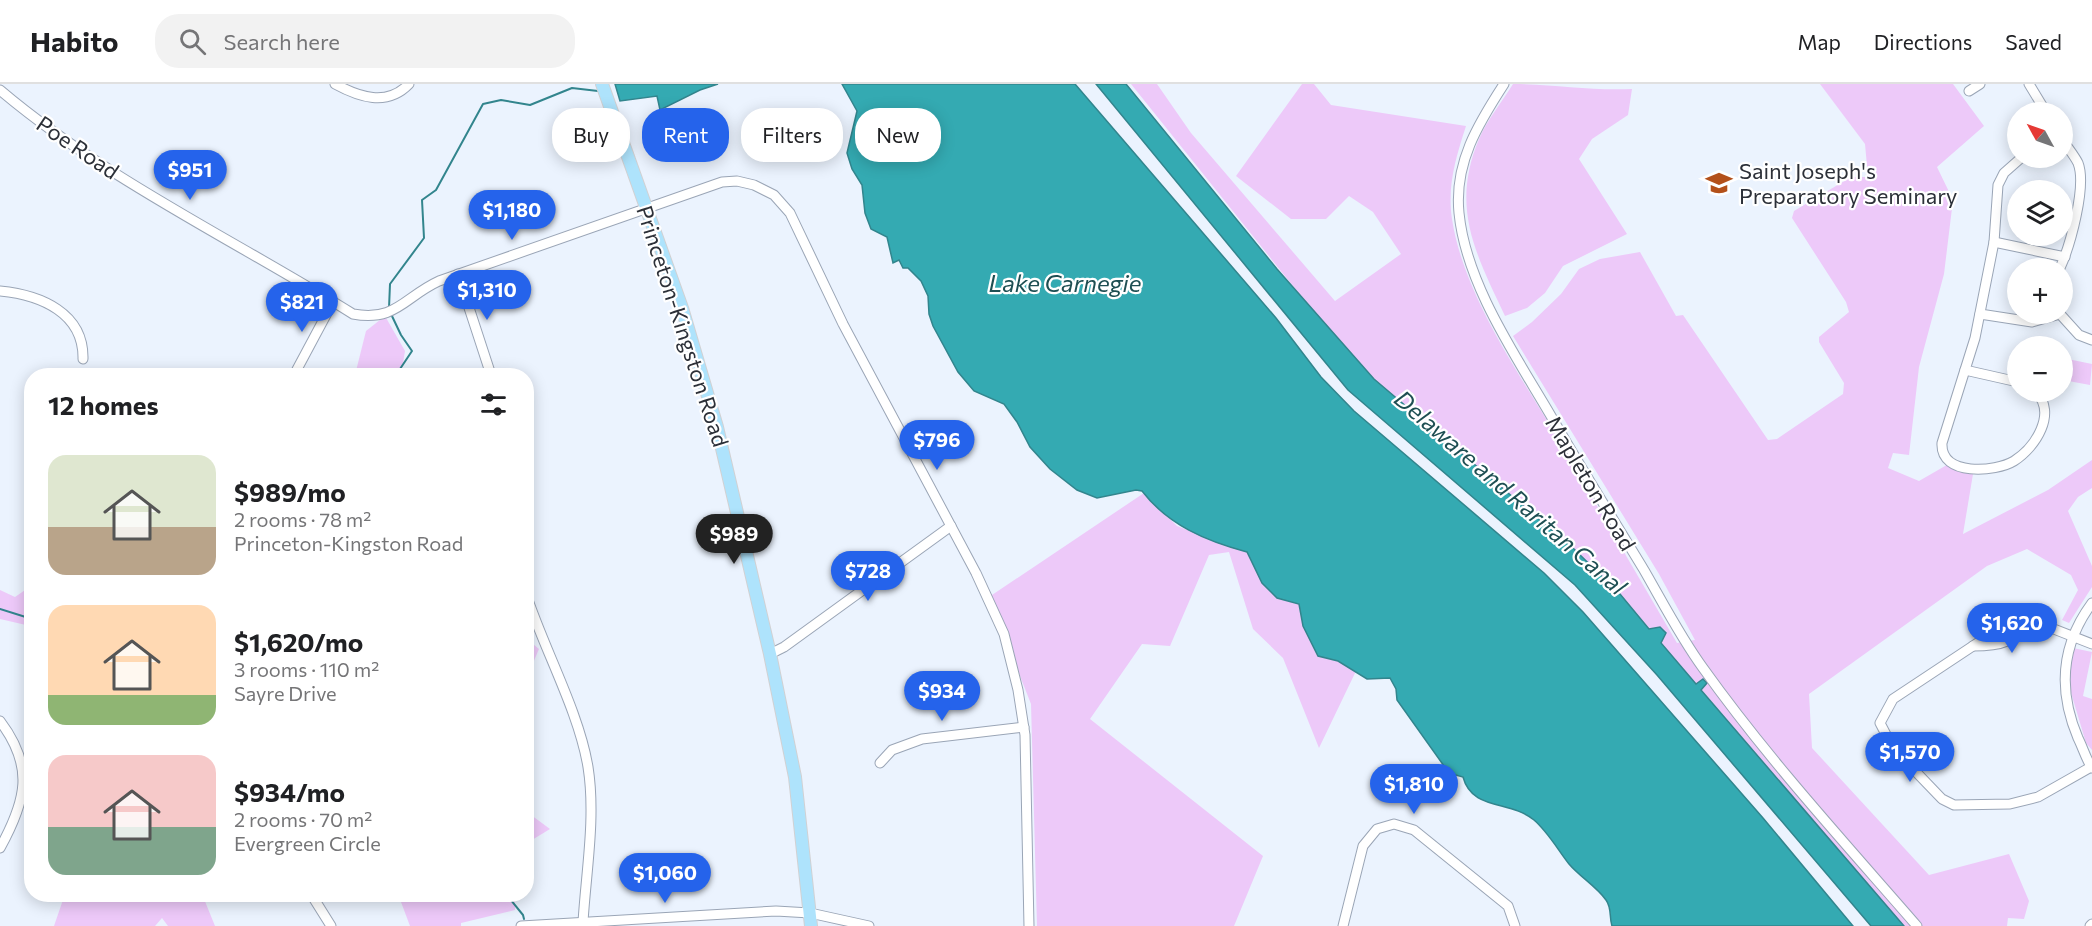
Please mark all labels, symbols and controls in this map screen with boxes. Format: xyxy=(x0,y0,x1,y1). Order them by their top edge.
search box xyxy=(155,14,575,68)
text: Habito xyxy=(30,24,119,58)
icon: search xyxy=(176,25,209,58)
text: Search here xyxy=(224,28,340,55)
text: Map xyxy=(1798,29,1841,54)
text: Directions xyxy=(1874,29,1972,54)
text: Saved xyxy=(2005,29,2062,54)
north arrow xyxy=(2007,102,2073,168)
map controls xyxy=(2007,102,2073,402)
chip: Buy xyxy=(552,108,630,162)
chip: Rent xyxy=(642,108,729,162)
chip: Filters xyxy=(741,108,843,162)
chip: New xyxy=(855,108,941,162)
street label: Poe Road xyxy=(32,110,124,184)
pin: $951 xyxy=(154,150,226,201)
text: $951 xyxy=(168,157,212,181)
place label: Saint Joseph's Preparatory Seminary xyxy=(1739,157,1957,209)
school or university icon: Saint Joseph's Preparatory Seminary xyxy=(1704,168,1734,198)
button: layers xyxy=(2007,180,2073,246)
pin: $1,180 xyxy=(463,190,561,241)
text: $1,180 xyxy=(483,197,541,221)
street label: Princeton-Kingston Road xyxy=(631,202,735,450)
button: + xyxy=(2007,258,2073,324)
water label: Lake Carnegie xyxy=(989,268,1142,297)
pin: $1,310 xyxy=(438,270,536,321)
text: $1,310 xyxy=(457,277,517,301)
pin: $821 xyxy=(266,282,338,333)
text: $821 xyxy=(280,289,324,313)
button: − xyxy=(2007,336,2073,402)
water label: Delaware and Raritan Canal xyxy=(1389,383,1634,601)
icon: filters xyxy=(477,388,510,421)
text: 12 homes xyxy=(48,389,159,420)
street label: Mapleton Road xyxy=(1540,411,1642,555)
pin: $796 xyxy=(901,420,973,471)
text: $796 xyxy=(913,427,961,451)
text: $989/mo xyxy=(234,476,346,507)
icon: home xyxy=(96,479,168,551)
text: 2 rooms · 78 m² xyxy=(234,507,371,531)
pin: $989 xyxy=(698,514,770,565)
text: $989 xyxy=(710,521,758,545)
text: Princeton-Kingston Road xyxy=(234,531,463,555)
pin: $728 xyxy=(832,551,904,602)
text: $728 xyxy=(845,558,891,582)
pin: $1,620 xyxy=(1963,603,2061,654)
text: $1,620 xyxy=(1981,610,2043,634)
text: $1,620/mo xyxy=(234,626,363,657)
icon: home xyxy=(96,629,168,701)
text: 3 rooms · 110 m² xyxy=(234,657,379,681)
pin: $934 xyxy=(906,671,978,722)
text: $934 xyxy=(918,678,966,702)
text: Sayre Drive xyxy=(234,681,337,705)
pin: $1,570 xyxy=(1861,732,1959,783)
text: $1,570 xyxy=(1879,739,1941,763)
pin: $1,810 xyxy=(1365,764,1463,815)
text: $1,810 xyxy=(1384,771,1444,795)
text: $934/mo xyxy=(234,776,345,807)
icon: home xyxy=(96,779,168,851)
text: 2 rooms · 70 m² xyxy=(234,807,372,831)
text: Evergreen Circle xyxy=(234,831,381,855)
pin: $1,060 xyxy=(616,853,714,904)
text: $1,060 xyxy=(633,860,697,884)

